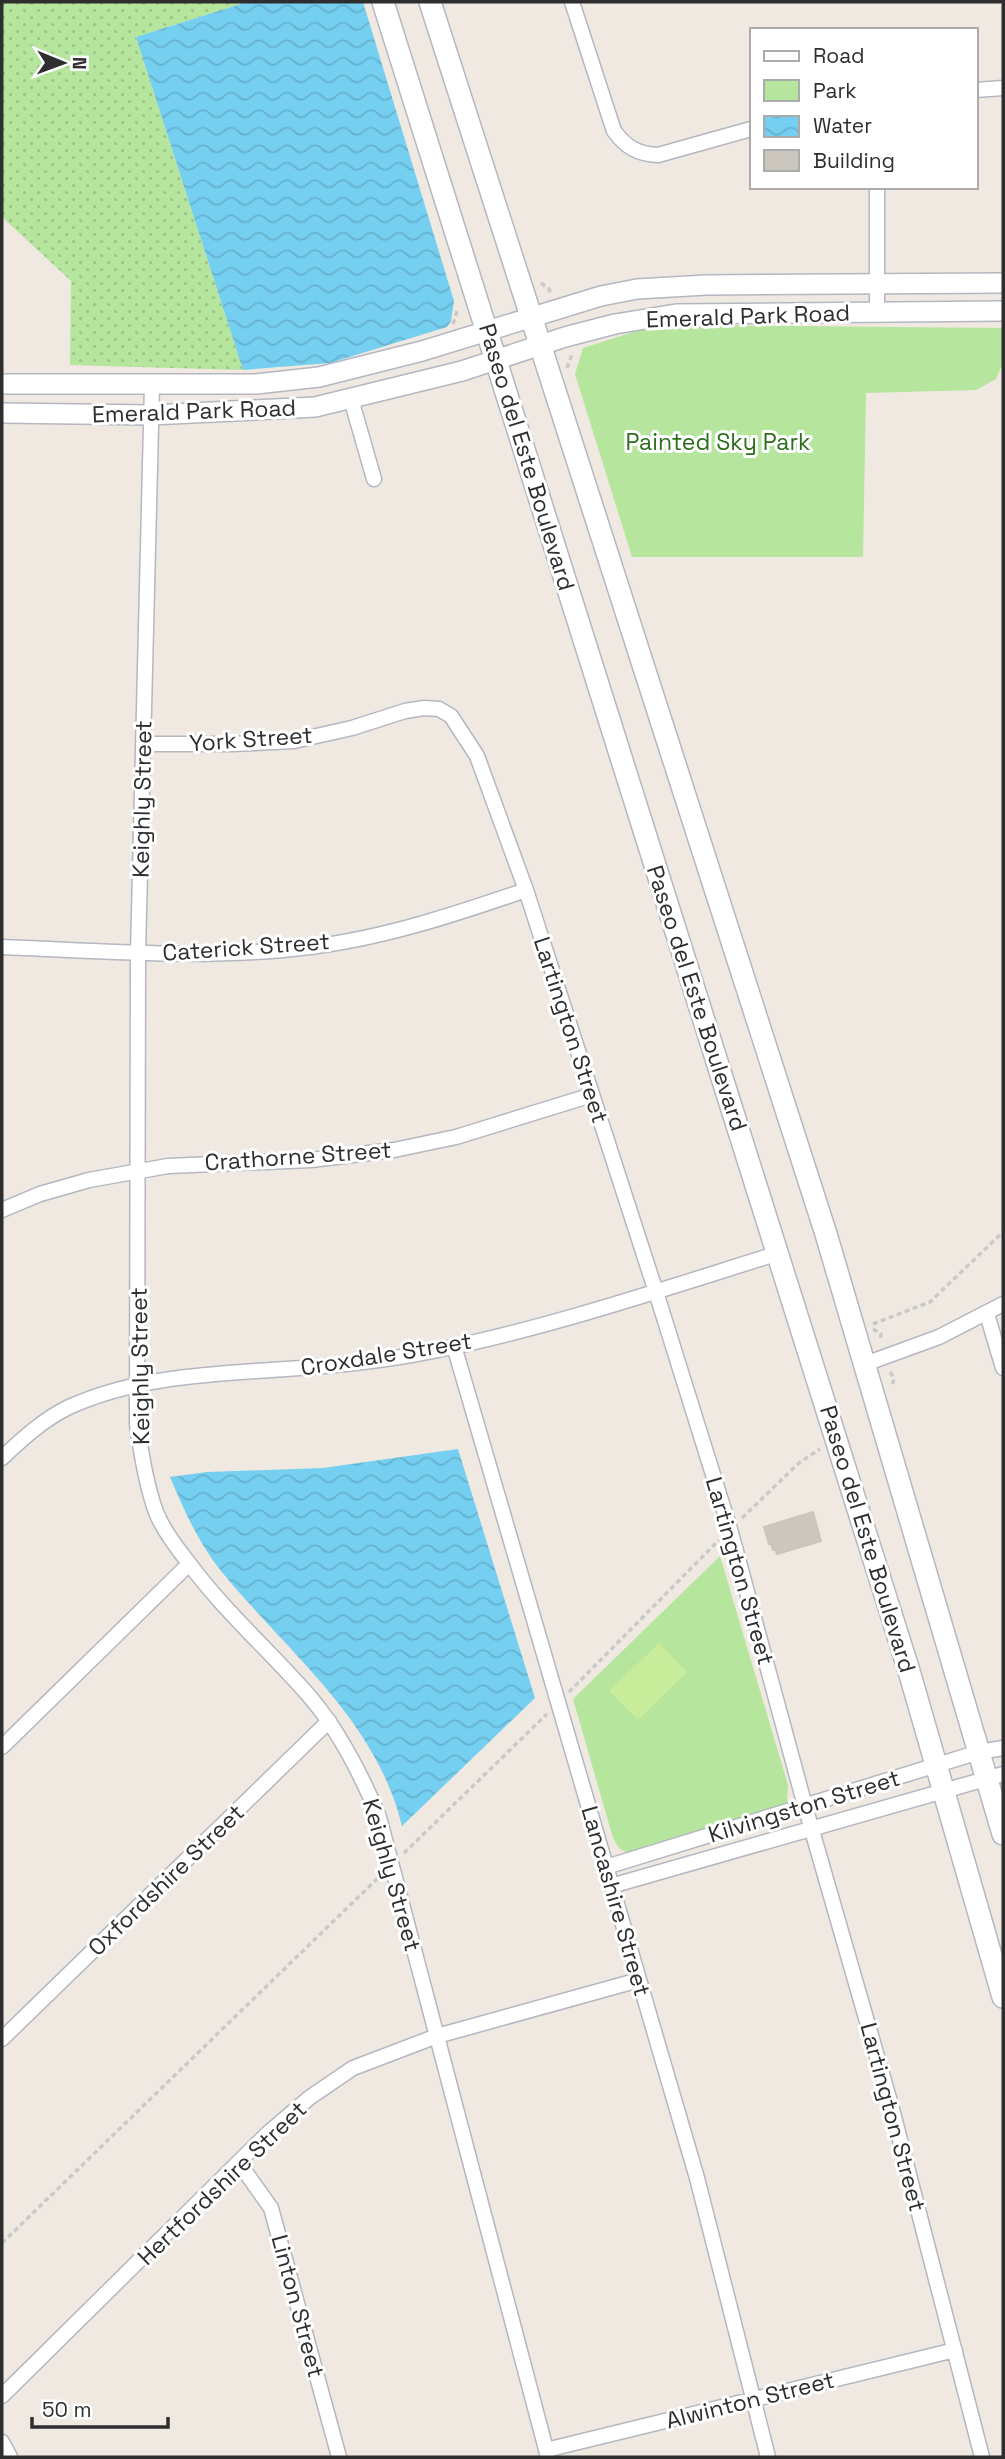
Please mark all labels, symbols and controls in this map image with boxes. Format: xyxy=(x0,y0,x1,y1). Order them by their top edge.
north arrow xyxy=(28,28,98,98)
legend xyxy=(750,28,977,189)
text: Road xyxy=(813,42,865,69)
text: N xyxy=(67,57,92,70)
text: Park xyxy=(813,77,857,104)
text: Water xyxy=(813,112,872,139)
text: Building xyxy=(813,147,895,174)
street label: Emerald Park Road xyxy=(645,297,851,335)
street label: Paseo del Este Boulevard xyxy=(472,320,582,594)
street label: Emerald Park Road xyxy=(91,392,297,430)
park label: Painted Sky Park xyxy=(626,427,810,457)
street label: Keighly Street xyxy=(126,720,158,878)
street label: York Street xyxy=(188,720,314,758)
street label: Paseo del Este Boulevard xyxy=(640,861,754,1135)
street label: Caterick Street xyxy=(161,926,331,968)
street label: Lartington Street xyxy=(527,933,615,1127)
street label: Crathorne Street xyxy=(204,1135,392,1177)
street label: Keighly Street xyxy=(124,1287,156,1445)
street label: Croxdale Street xyxy=(298,1326,474,1382)
street label: Paseo del Este Boulevard xyxy=(813,1402,923,1676)
street label: Lartington Street xyxy=(699,1474,781,1668)
street label: Kilvingston Street xyxy=(705,1763,903,1849)
street label: Keighly Street xyxy=(356,1795,428,1955)
street label: Oxfordshire Street xyxy=(82,1798,250,1962)
street label: Lancashire Street xyxy=(574,1802,658,2000)
street label: Lartington Street xyxy=(853,2019,933,2215)
street label: Hertfordshire Street xyxy=(131,2094,313,2272)
street label: Linton Street xyxy=(265,2231,331,2381)
street label: Alwinton Street xyxy=(663,2365,837,2435)
scale bar xyxy=(32,2386,168,2430)
text: 50 m xyxy=(42,2396,92,2423)

